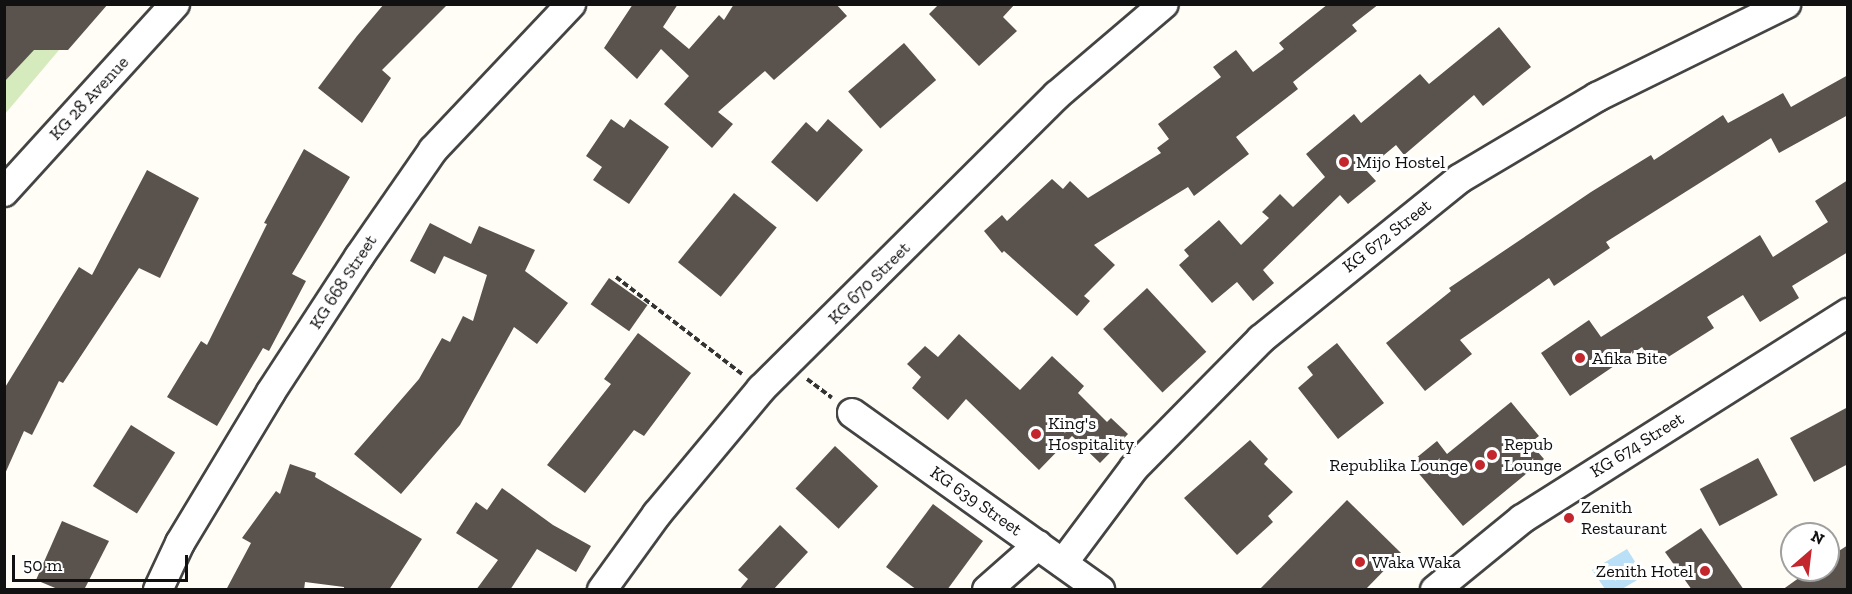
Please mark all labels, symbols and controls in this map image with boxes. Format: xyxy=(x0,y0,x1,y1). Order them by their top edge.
street label: KG 28 Avenue xyxy=(44,51,134,145)
place label: Mijo Hostel xyxy=(1356,151,1445,173)
marker: Mijo Hostel xyxy=(1337,155,1351,169)
street label: KG 672 Street xyxy=(1338,195,1436,277)
street label: KG 668 Street xyxy=(305,231,381,333)
street label: KG 670 Street xyxy=(823,237,915,329)
place label: Afika Bite xyxy=(1592,347,1667,369)
marker: Afika Bite xyxy=(1573,351,1587,365)
street label: KG 674 Street xyxy=(1586,408,1688,482)
place label: King's Hospitality xyxy=(1048,413,1134,456)
marker: King's Hospitality xyxy=(1029,427,1043,441)
place label: Repub Lounge xyxy=(1504,434,1562,476)
marker: Repub Lounge xyxy=(1485,448,1499,462)
place label: Republika Lounge xyxy=(1329,454,1468,476)
marker: Republika Lounge xyxy=(1473,458,1487,472)
street label: KG 639 Street xyxy=(926,461,1026,541)
place label: Zenith Restaurant xyxy=(1581,497,1667,540)
marker: Zenith Restaurant xyxy=(1562,511,1576,525)
north arrow xyxy=(1780,522,1840,582)
text: N xyxy=(1808,526,1828,549)
scale bar xyxy=(15,543,190,581)
place label: Waka Waka xyxy=(1372,551,1462,573)
text: 50 m xyxy=(23,554,62,576)
marker: Waka Waka xyxy=(1353,555,1367,569)
place label: Zenith Hotel xyxy=(1596,560,1693,582)
marker: Zenith Hotel xyxy=(1698,564,1712,578)

